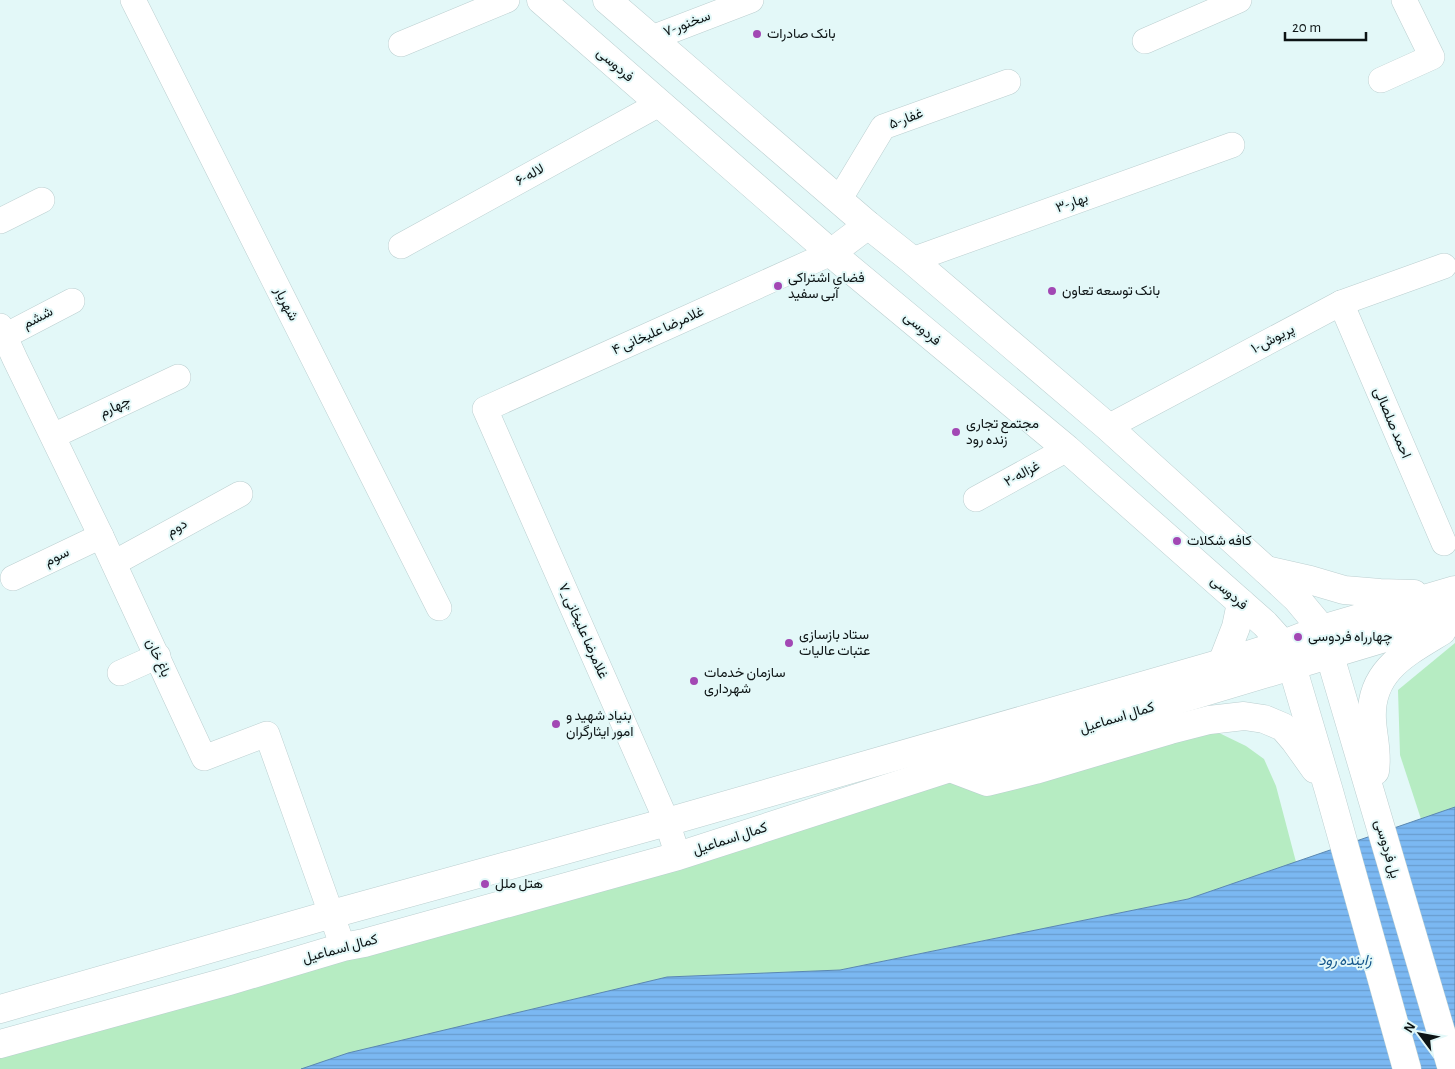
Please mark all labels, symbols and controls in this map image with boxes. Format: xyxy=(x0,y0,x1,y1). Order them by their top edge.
street label: ۷-سخنور xyxy=(662,9,713,40)
scale bar xyxy=(1285,10,1366,42)
text: 20 m xyxy=(1292,20,1321,35)
place label: بانک صادرات xyxy=(767,27,836,42)
marker: بانک صادرات xyxy=(751,28,763,40)
street label: فردوسی xyxy=(593,45,636,85)
street label: ۵-غفار xyxy=(887,106,925,133)
street label: ۶-لاله xyxy=(513,162,547,188)
street label: ۳-بهار xyxy=(1054,191,1090,216)
place label: فضای اشتراکی آبی سفید xyxy=(788,271,865,302)
marker: فضای اشتراکی آبی سفید xyxy=(772,280,784,292)
street label: شهریار xyxy=(270,284,300,324)
place label: بانک توسعه تعاون xyxy=(1062,284,1160,299)
marker: بانک توسعه تعاون xyxy=(1046,285,1058,297)
street label: ششم xyxy=(21,305,56,332)
street label: ۴ غلامرضا علیخانی xyxy=(610,305,706,358)
street label: فردوسی xyxy=(900,310,943,349)
street label: ۱-پریوش xyxy=(1249,322,1298,358)
street label: احمد صلصالی xyxy=(1370,386,1413,461)
street label: چهارم xyxy=(98,394,133,422)
place label: مجتمع تجاری زنده رود xyxy=(966,417,1039,448)
marker: مجتمع تجاری زنده رود xyxy=(950,426,962,438)
street label: ۲-غزاله xyxy=(1002,459,1042,490)
street label: دوم xyxy=(164,517,190,540)
place label: کافه شکلات xyxy=(1187,534,1252,548)
marker: کافه شکلات xyxy=(1171,535,1183,547)
street label: سوم xyxy=(42,545,72,570)
street label: فردوسی xyxy=(1207,573,1250,613)
street label: ۷_غلامرضا علیخانی xyxy=(555,581,610,681)
place label: ستاد بازسازی عتبات عالیات xyxy=(799,628,870,659)
place label: چهارراه فردوسی xyxy=(1308,630,1392,646)
marker: چهارراه فردوسی xyxy=(1292,631,1304,643)
street label: باغ خان xyxy=(140,637,173,681)
marker: ستاد بازسازی عتبات عالیات xyxy=(783,637,795,649)
place label: سازمان خدمات شهرداری xyxy=(704,666,786,697)
marker: سازمان خدمات شهرداری xyxy=(688,675,700,687)
street label: کمال اسماعیل xyxy=(1078,700,1157,738)
place label: بنیاد شهید و امور ایثارگران xyxy=(566,709,634,740)
marker: بنیاد شهید و امور ایثارگران xyxy=(550,718,562,730)
street label: پل فردوسی xyxy=(1370,818,1402,881)
street label: کمال اسماعیل xyxy=(691,820,770,860)
place label: هتل ملل xyxy=(495,877,543,892)
marker: هتل ملل xyxy=(479,878,491,890)
street label: کمال اسماعیل xyxy=(301,932,380,968)
water label: زاینده رود xyxy=(1318,953,1372,969)
north arrow xyxy=(1395,1009,1445,1059)
text: N xyxy=(1401,1020,1418,1035)

